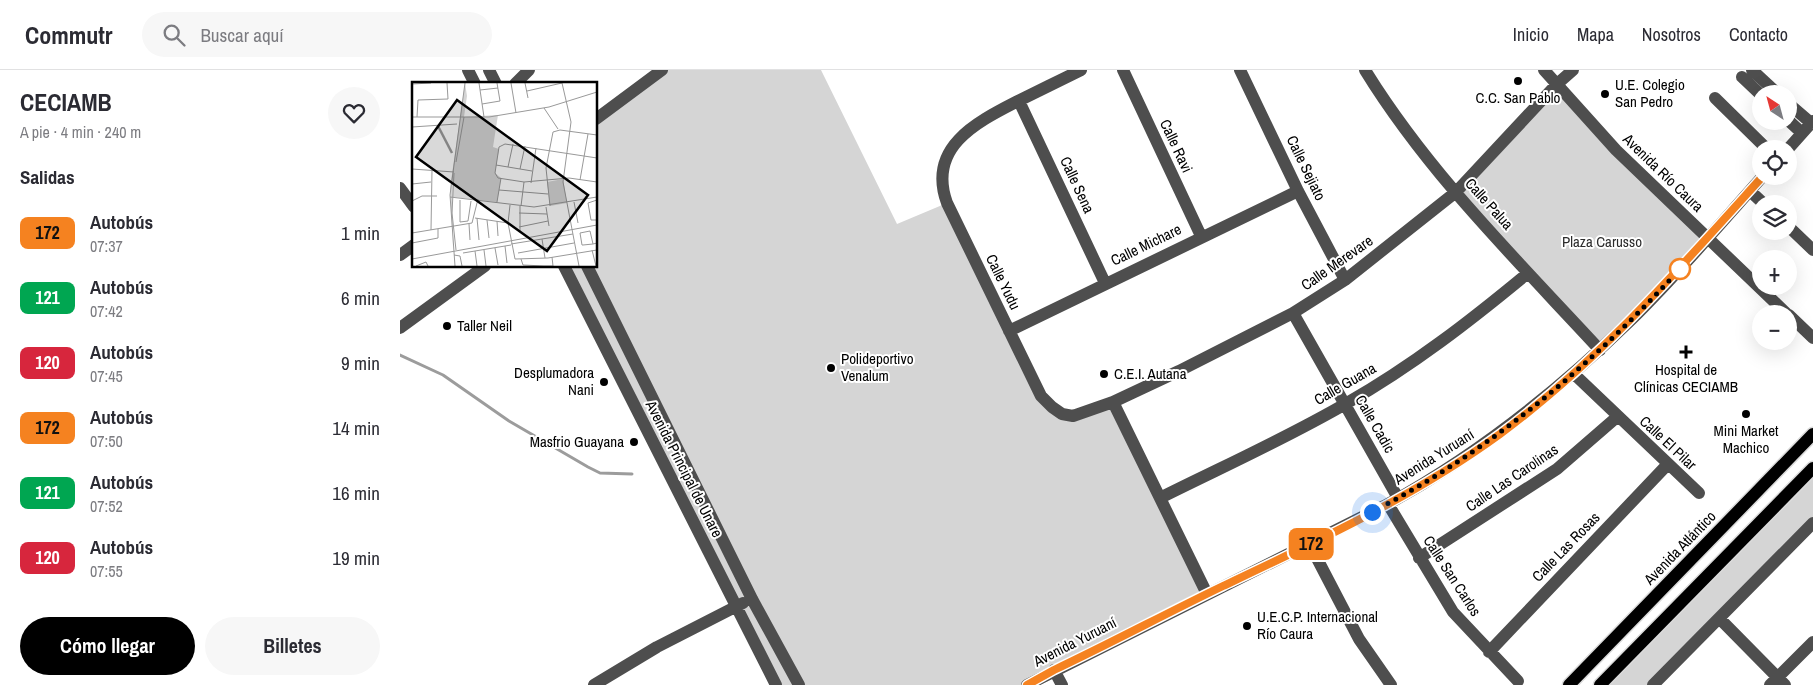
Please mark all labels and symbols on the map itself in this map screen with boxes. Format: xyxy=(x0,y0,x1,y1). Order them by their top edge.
place label: U.E. Colegio San Pedro xyxy=(1615,74,1685,112)
marker: C.C. San Pablo xyxy=(1512,75,1524,87)
inset map xyxy=(412,82,598,268)
north arrow xyxy=(1752,85,1798,130)
place label: C.C. San Pablo xyxy=(1476,87,1561,108)
marker: U.E. Colegio San Pedro xyxy=(1599,88,1611,100)
street label: Calle Ravi xyxy=(1155,116,1198,176)
street label: Avenida Río Caura xyxy=(1618,128,1708,217)
street label: Calle Sejiato xyxy=(1282,132,1331,204)
street label: Calle Sena xyxy=(1055,153,1100,217)
street label: Calle Palua xyxy=(1461,173,1518,234)
street label: Calle Michare xyxy=(1107,218,1185,271)
street label: Calle Merevare xyxy=(1297,230,1377,295)
park label: Plaza Carusso xyxy=(1562,231,1642,252)
street label: Calle Yudu xyxy=(981,251,1026,313)
unlabelled marker xyxy=(1669,258,1691,280)
place label: Taller Neil xyxy=(457,315,512,336)
marker: Taller Neil xyxy=(441,320,453,332)
marker: Hospital de Clínicas CECIAMB xyxy=(1679,345,1693,359)
place label: Polideportivo Venalum xyxy=(841,348,914,386)
street label: Calle Guana xyxy=(1310,357,1380,410)
place label: Hospital de Clínicas CECIAMB xyxy=(1634,359,1738,397)
place label: Desplumadora Nani xyxy=(514,362,594,400)
marker: Polideportivo Venalum xyxy=(825,362,837,374)
place label: C.E.I. Autana xyxy=(1114,363,1187,384)
marker: C.E.I. Autana xyxy=(1098,368,1110,380)
marker: Desplumadora Nani xyxy=(598,376,610,388)
street label: Calle Cadic xyxy=(1350,391,1400,457)
street label: Avenida Principal de Unare xyxy=(640,396,728,541)
marker: Mini Market Machico xyxy=(1740,408,1752,420)
street label: Calle El Pilar xyxy=(1635,411,1701,475)
place label: Mini Market Machico xyxy=(1714,420,1779,458)
street label: Avenida Yuruaní xyxy=(1389,423,1478,490)
place label: Masfrio Guayana xyxy=(530,431,624,452)
marker: Masfrio Guayana xyxy=(628,436,640,448)
street label: Calle Las Carolinas xyxy=(1461,439,1562,516)
your location xyxy=(1360,500,1385,525)
street label: Avenida Atlántico xyxy=(1638,506,1720,590)
street label: Calle Las Rosas xyxy=(1527,507,1604,586)
line badge: 172 xyxy=(1282,528,1340,560)
street label: Calle San Carlos xyxy=(1418,531,1486,620)
place label: U.E.C.P. Internacional Río Caura xyxy=(1257,606,1378,644)
street label: Avenida Yuruaní xyxy=(1029,611,1120,672)
marker: U.E.C.P. Internacional Río Caura xyxy=(1241,620,1253,632)

